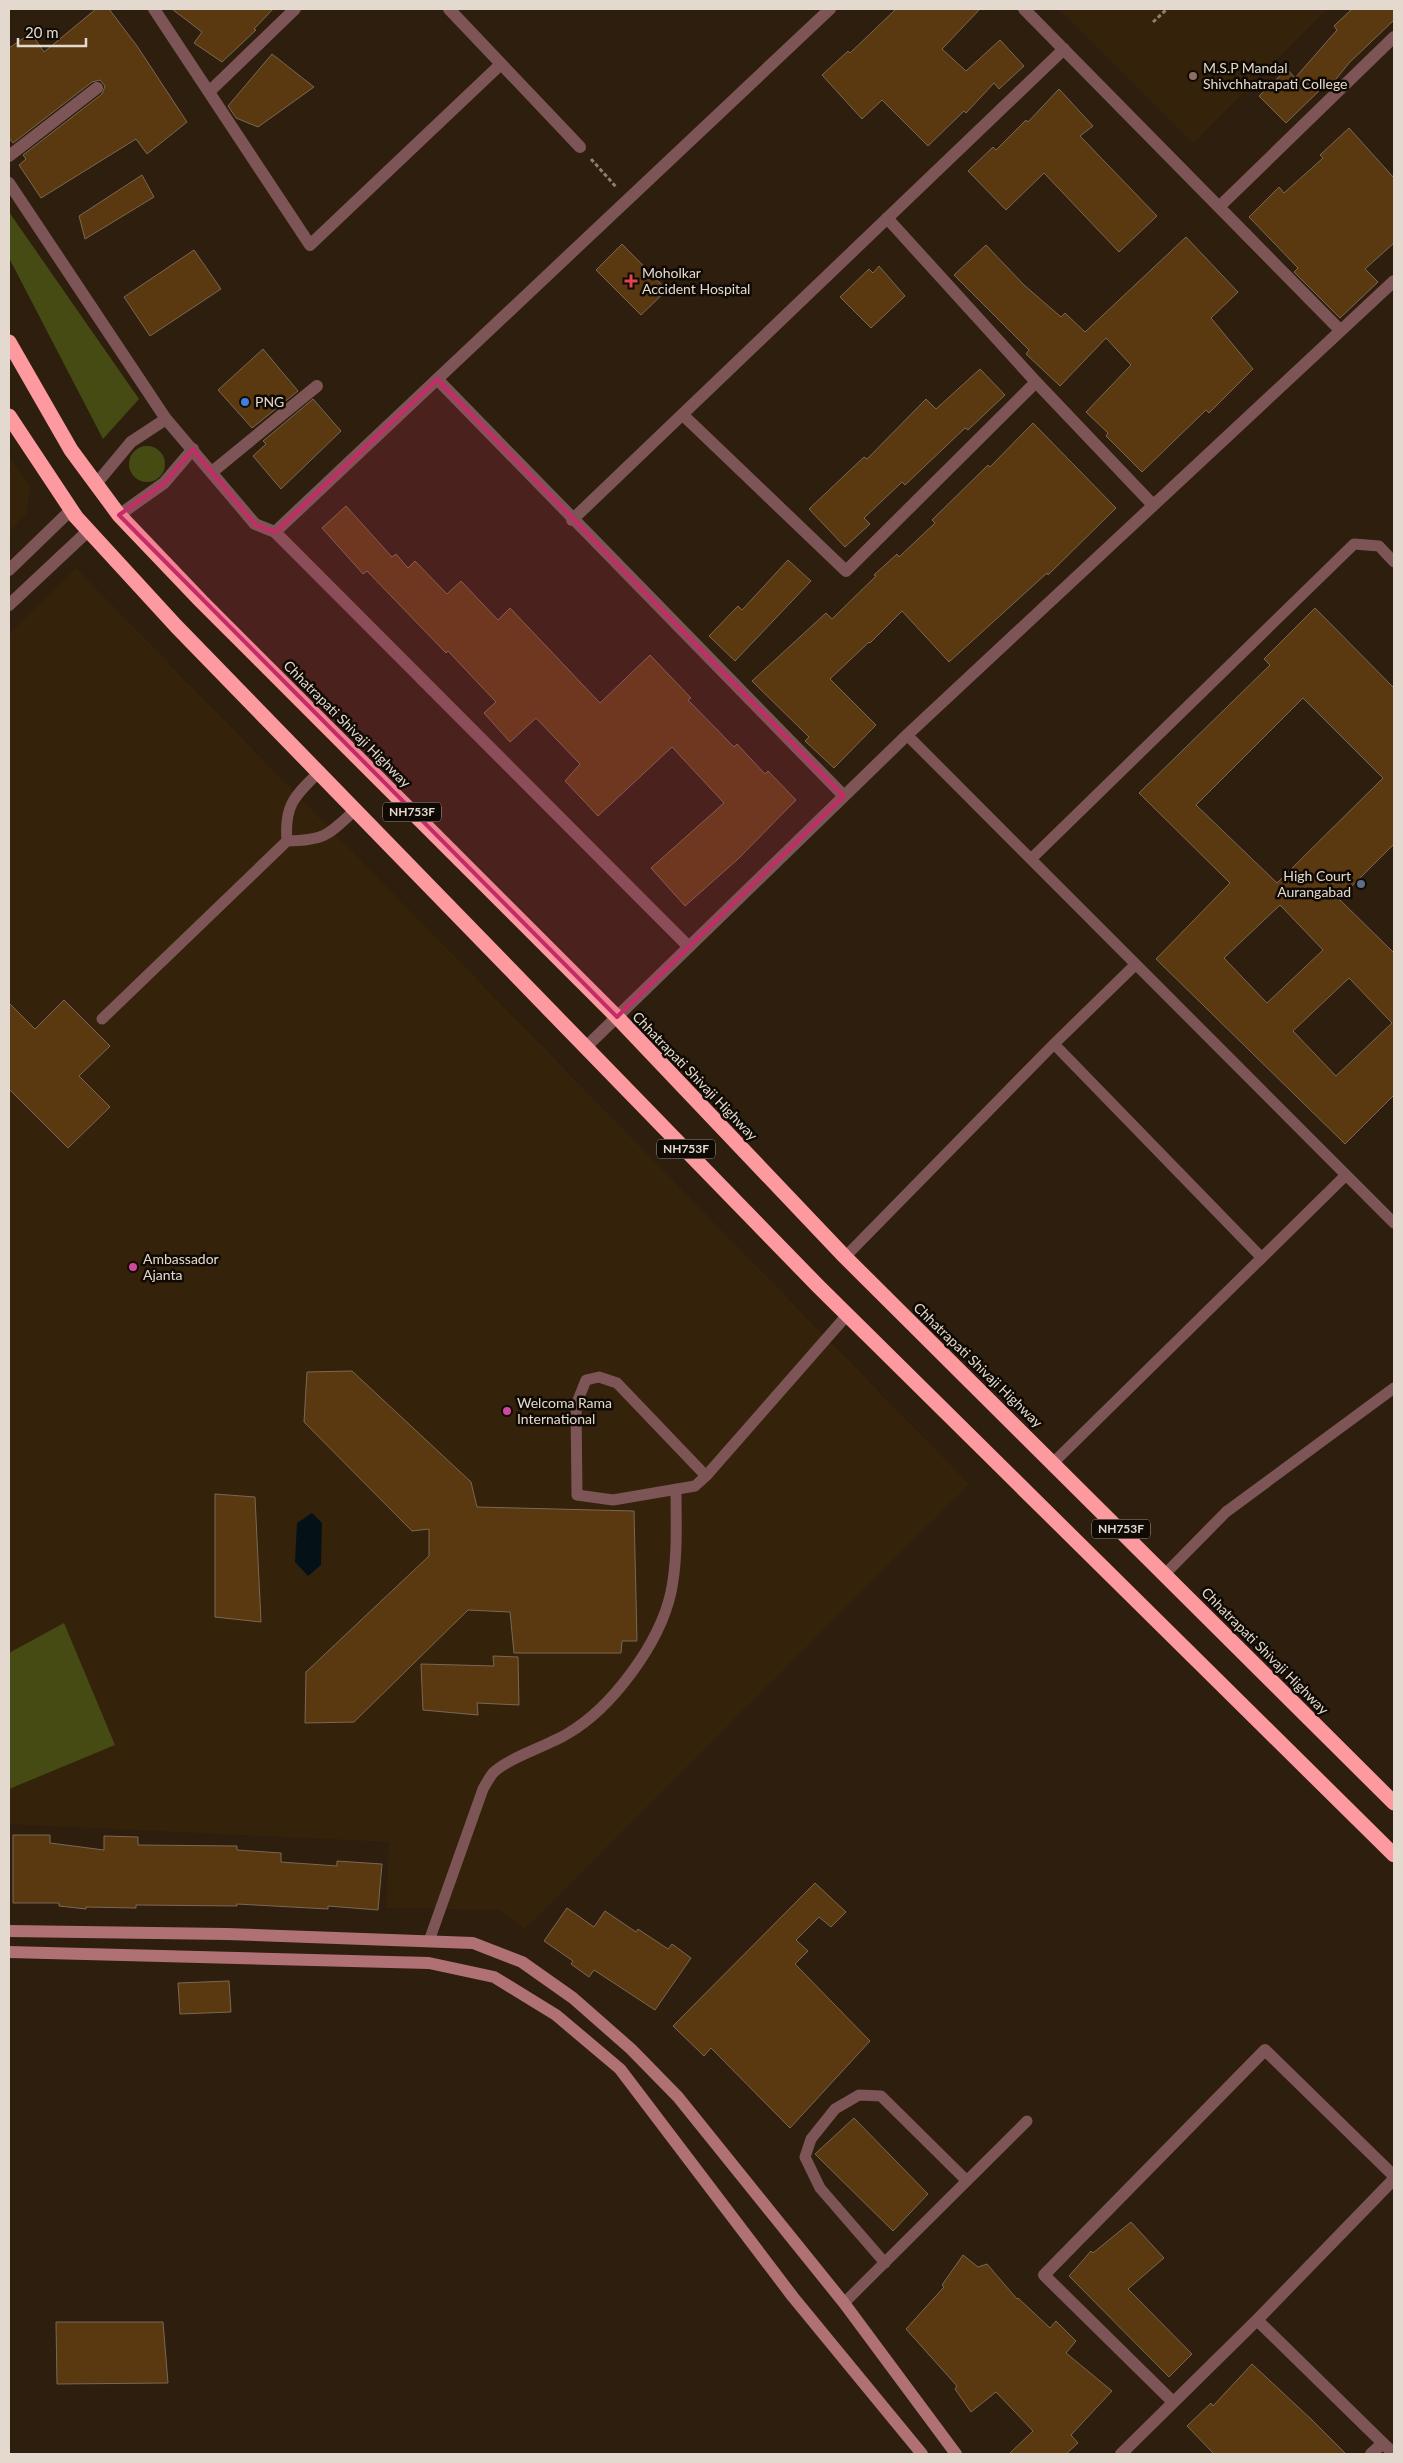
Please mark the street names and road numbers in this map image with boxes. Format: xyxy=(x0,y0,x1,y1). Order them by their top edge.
street label: Chhatrapati Shivaji Highway xyxy=(280,657,415,791)
road number: NH753F xyxy=(383,802,441,822)
street label: Chhatrapati Shivaji Highway xyxy=(629,1008,762,1144)
road number: NH753F xyxy=(657,1140,715,1158)
street label: Chhatrapati Shivaji Highway xyxy=(910,1299,1047,1431)
road number: NH753F xyxy=(1092,1520,1150,1538)
street label: Chhatrapati Shivaji Highway xyxy=(1198,1584,1333,1718)

